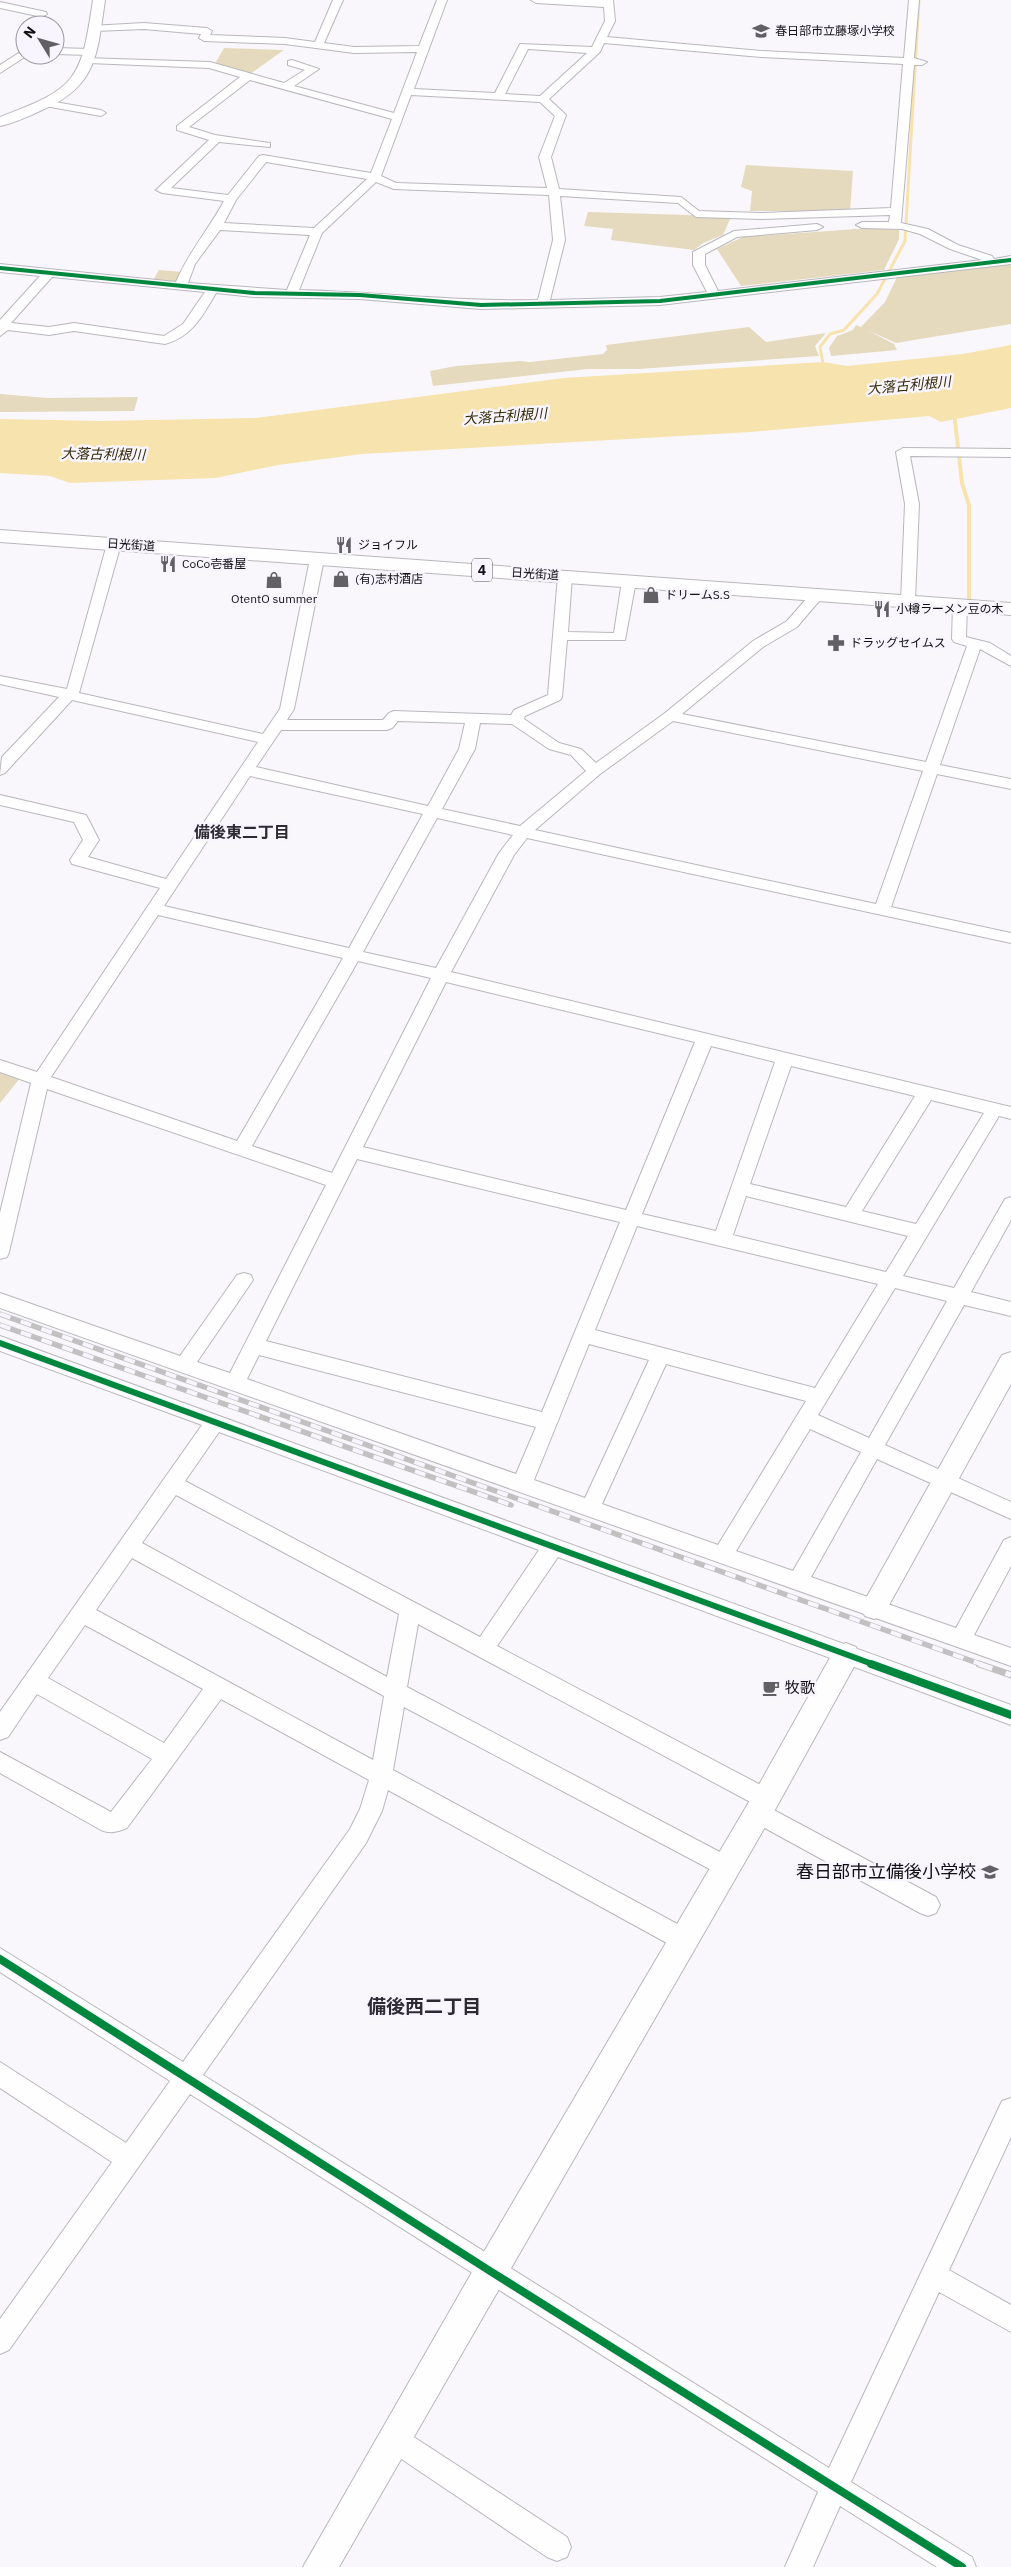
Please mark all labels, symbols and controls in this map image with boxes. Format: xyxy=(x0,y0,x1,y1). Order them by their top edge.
north arrow xyxy=(15,15,65,65)
school or university icon: 春日部市立藤塚小学校 xyxy=(751,21,771,41)
text: N xyxy=(19,23,40,42)
place label: 春日部市立藤塚小学校 xyxy=(775,23,895,38)
water label: 大落古利根川 xyxy=(866,372,954,398)
water label: 大落古利根川 xyxy=(462,404,550,428)
water label: 大落古利根川 xyxy=(61,444,147,464)
street label: 日光街道 xyxy=(107,535,156,554)
restaurant icon: ジョイフル xyxy=(334,535,354,555)
place label: ジョイフル xyxy=(358,537,418,552)
restaurant icon: CoCo壱番屋 xyxy=(158,554,178,574)
place label: CoCo壱番屋 xyxy=(182,556,246,571)
road number: 4 xyxy=(472,558,492,582)
street label: 日光街道 xyxy=(511,564,560,583)
shop icon: (有)志村酒店 xyxy=(331,569,351,589)
shop icon: OtentO summer xyxy=(264,570,284,590)
place label: (有)志村酒店 xyxy=(355,571,423,586)
shop icon: ドリームS.S xyxy=(641,585,661,605)
place label: ドリームS.S xyxy=(665,587,730,602)
place label: OtentO summer xyxy=(231,591,318,606)
restaurant icon: 小樽ラーメン豆の木 xyxy=(872,599,892,619)
place label: 小樽ラーメン豆の木 xyxy=(896,601,1004,616)
pharmacy icon: ドラッグセイムス xyxy=(826,633,846,653)
place label: ドラッグセイムス xyxy=(850,635,946,650)
district label: 備後東二丁目 xyxy=(194,822,290,842)
cafe icon: 牧歌 xyxy=(761,1678,781,1698)
place label: 牧歌 xyxy=(785,1678,815,1697)
place label: 春日部市立備後小学校 xyxy=(796,1860,976,1883)
school or university icon: 春日部市立備後小学校 xyxy=(980,1862,1000,1882)
district label: 備後西二丁目 xyxy=(367,1994,481,2018)

